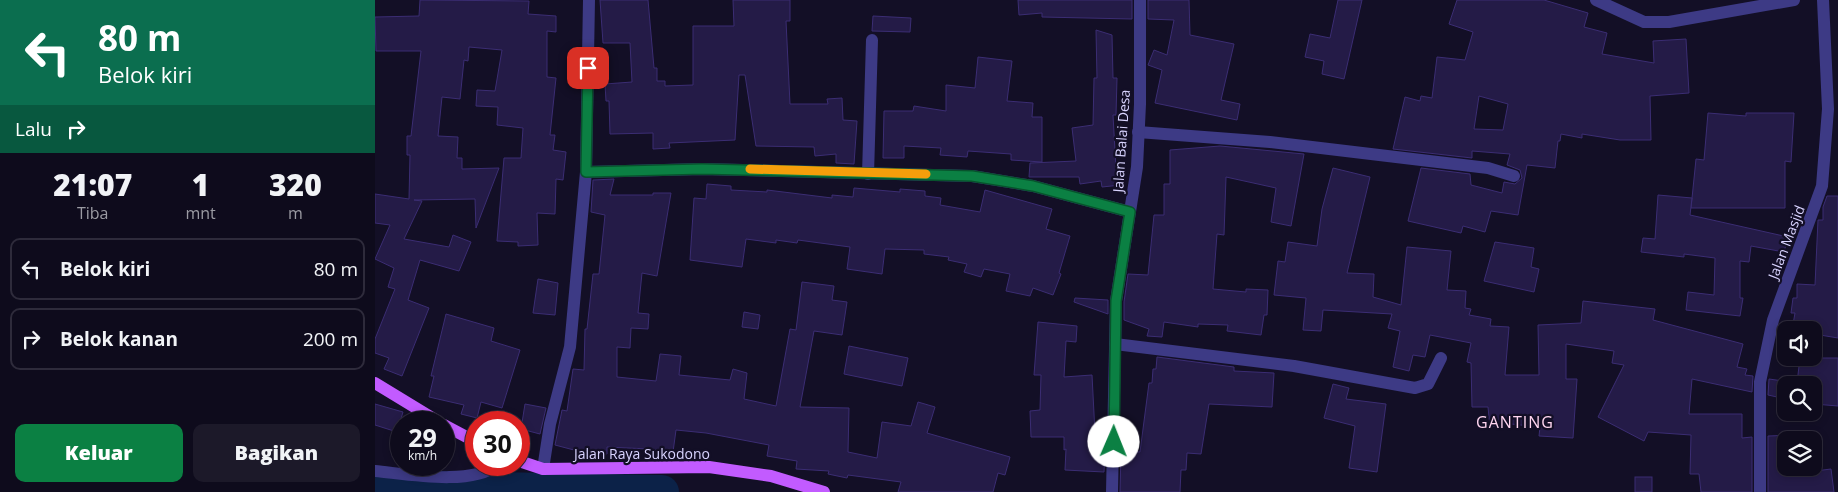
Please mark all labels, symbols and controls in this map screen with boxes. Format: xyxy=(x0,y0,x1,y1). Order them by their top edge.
text: 80 m xyxy=(98,14,181,61)
icon: left xyxy=(15,20,80,85)
pin xyxy=(567,47,609,89)
icon: arrive xyxy=(574,54,602,82)
text: Belok kiri xyxy=(98,59,192,89)
street label: Jalan Balai Desa xyxy=(1108,89,1134,195)
icon: right xyxy=(62,115,90,143)
text: Lalu xyxy=(15,116,52,142)
text: 21:07 xyxy=(53,164,132,205)
text: 1 xyxy=(192,164,209,205)
text: 320 xyxy=(269,164,322,205)
text: Tiba xyxy=(77,202,108,224)
text: mnt xyxy=(185,202,216,224)
text: m xyxy=(288,202,303,224)
street label: Jalan Masjid xyxy=(1762,202,1809,284)
icon: left xyxy=(17,255,45,283)
text: Belok kiri xyxy=(60,256,150,282)
text: 80 m xyxy=(314,256,358,282)
map controls xyxy=(1777,321,1822,476)
button: sound xyxy=(1777,321,1822,366)
icon: right xyxy=(17,325,45,353)
text: Belok kanan xyxy=(60,326,178,352)
text: 200 m xyxy=(303,326,358,352)
button: search xyxy=(1777,376,1822,421)
speed limit sign: 30 xyxy=(465,411,530,476)
district label: GANTING xyxy=(1476,411,1554,433)
position arrow xyxy=(1087,415,1139,467)
text: 29 xyxy=(408,420,437,454)
button: Keluar xyxy=(15,424,183,482)
button: Bagikan xyxy=(193,424,360,482)
button: layers xyxy=(1777,431,1822,476)
street label: Jalan Raya Sukodono xyxy=(572,444,710,463)
text: km/h xyxy=(408,447,437,464)

